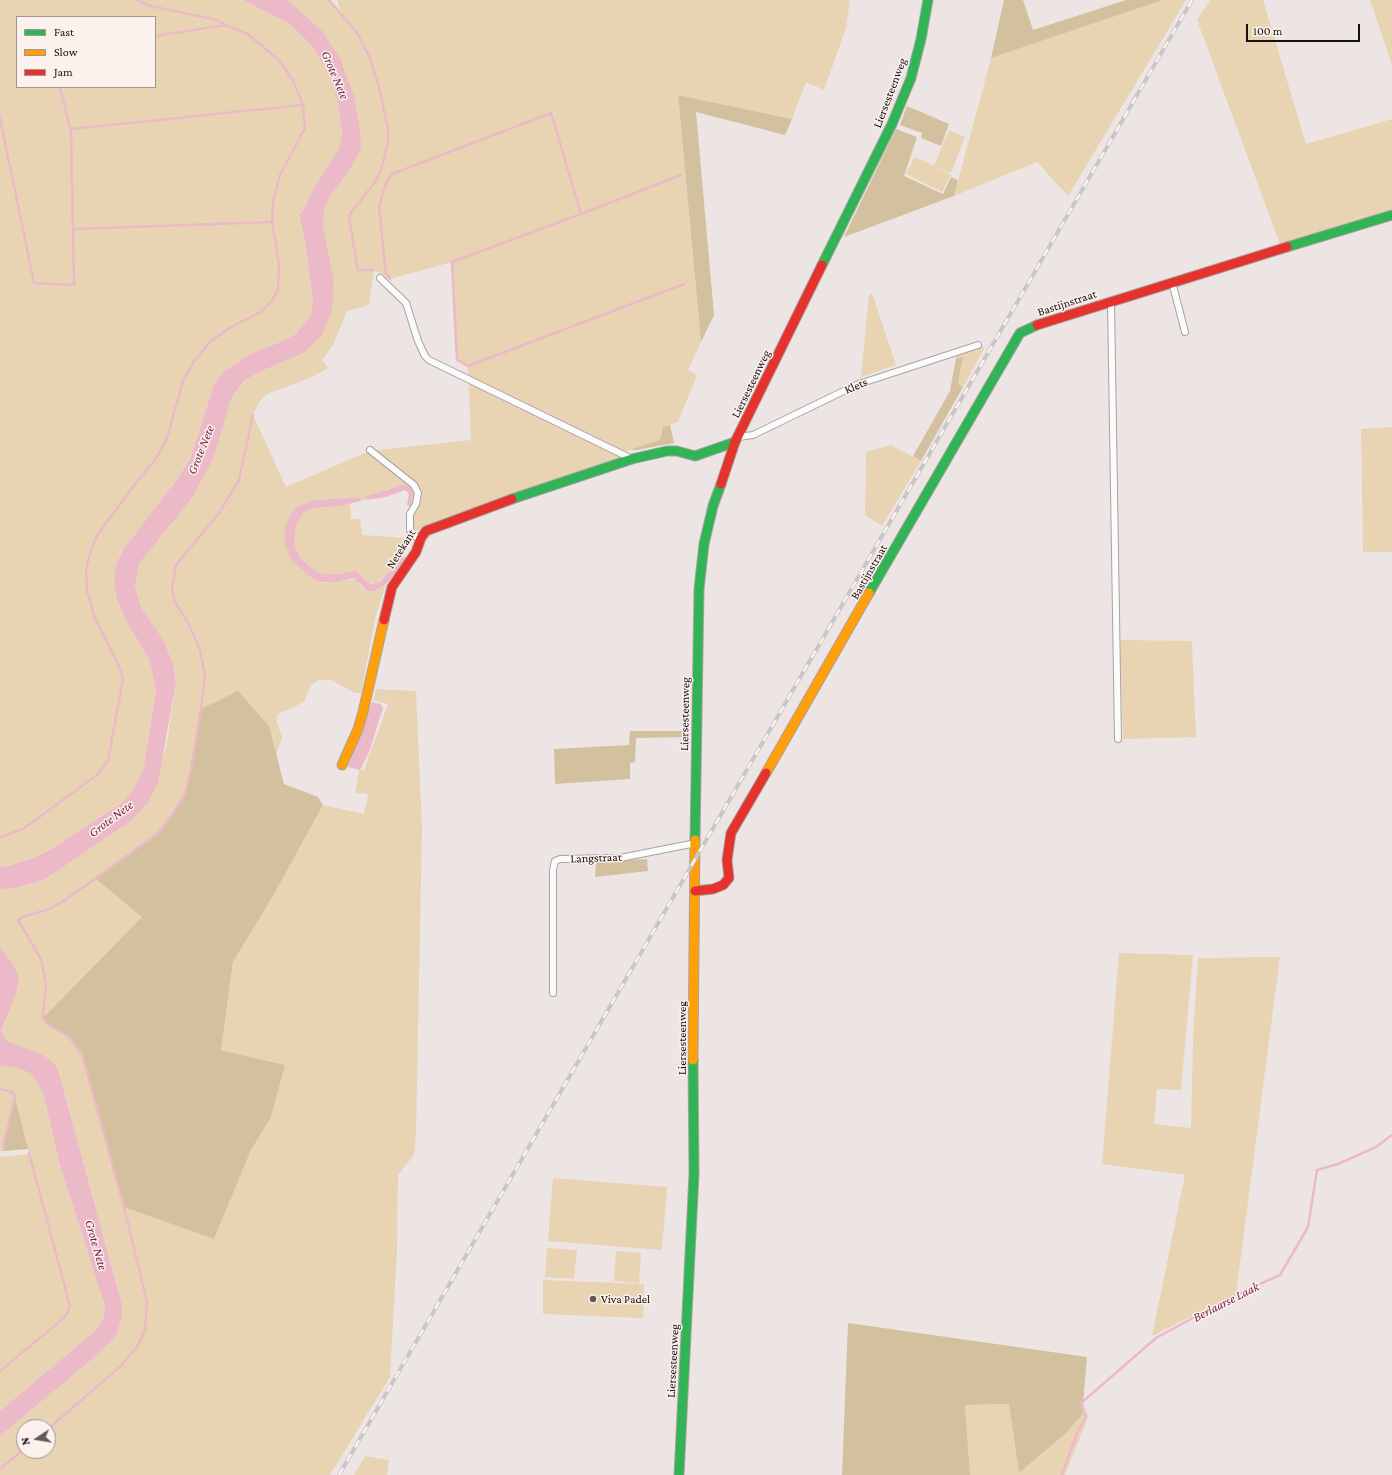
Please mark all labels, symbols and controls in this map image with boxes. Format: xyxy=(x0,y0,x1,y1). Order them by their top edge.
legend xyxy=(16,16,156,88)
scale bar xyxy=(1248,16,1362,42)
text: 100 m xyxy=(1253,24,1282,38)
text: Fast xyxy=(54,25,74,39)
text: Slow xyxy=(54,45,78,59)
water label: Grote Nete xyxy=(318,48,352,102)
street label: Liersesteenweg xyxy=(870,56,910,130)
text: Jam xyxy=(54,65,73,79)
street label: Bastijnstraat xyxy=(1036,287,1098,319)
street label: Liersesteenweg xyxy=(728,348,774,420)
street label: Klets xyxy=(842,375,870,397)
water label: Grote Nete xyxy=(184,423,218,477)
street label: Netekant xyxy=(383,527,419,571)
street label: Bastijnstraat xyxy=(847,542,891,602)
street label: Liersesteenweg xyxy=(677,677,693,751)
water label: Grote Nete xyxy=(86,797,136,841)
street label: Langstraat xyxy=(570,850,622,866)
street label: Liersesteenweg xyxy=(675,1001,689,1075)
water label: Grote Nete xyxy=(81,1218,111,1272)
water label: Berlaarse Laak xyxy=(1190,1279,1262,1325)
place label: Viva Padel xyxy=(601,1292,650,1306)
marker: Viva Padel xyxy=(588,1294,598,1304)
street label: Liersesteenweg xyxy=(664,1324,682,1398)
north arrow xyxy=(16,1419,56,1459)
text: N xyxy=(19,1436,32,1446)

